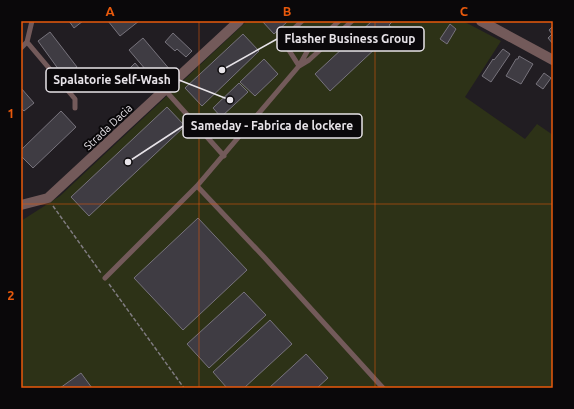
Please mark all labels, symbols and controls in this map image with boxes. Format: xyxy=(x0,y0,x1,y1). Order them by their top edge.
text: A xyxy=(105,4,115,18)
text: B xyxy=(283,4,292,18)
text: C xyxy=(460,4,469,18)
callout: Flasher Business Group xyxy=(277,27,424,51)
text: Flasher Business Group xyxy=(284,32,416,45)
callout: Spalatorie Self-Wash xyxy=(46,68,179,92)
text: Spalatorie Self-Wash xyxy=(53,73,171,86)
street label: Strada Dacia xyxy=(81,102,135,152)
text: 1 xyxy=(7,106,15,120)
callout: Sameday - Fabrica de lockere xyxy=(183,114,362,138)
text: Sameday - Fabrica de lockere xyxy=(191,119,353,132)
text: 2 xyxy=(7,288,15,302)

